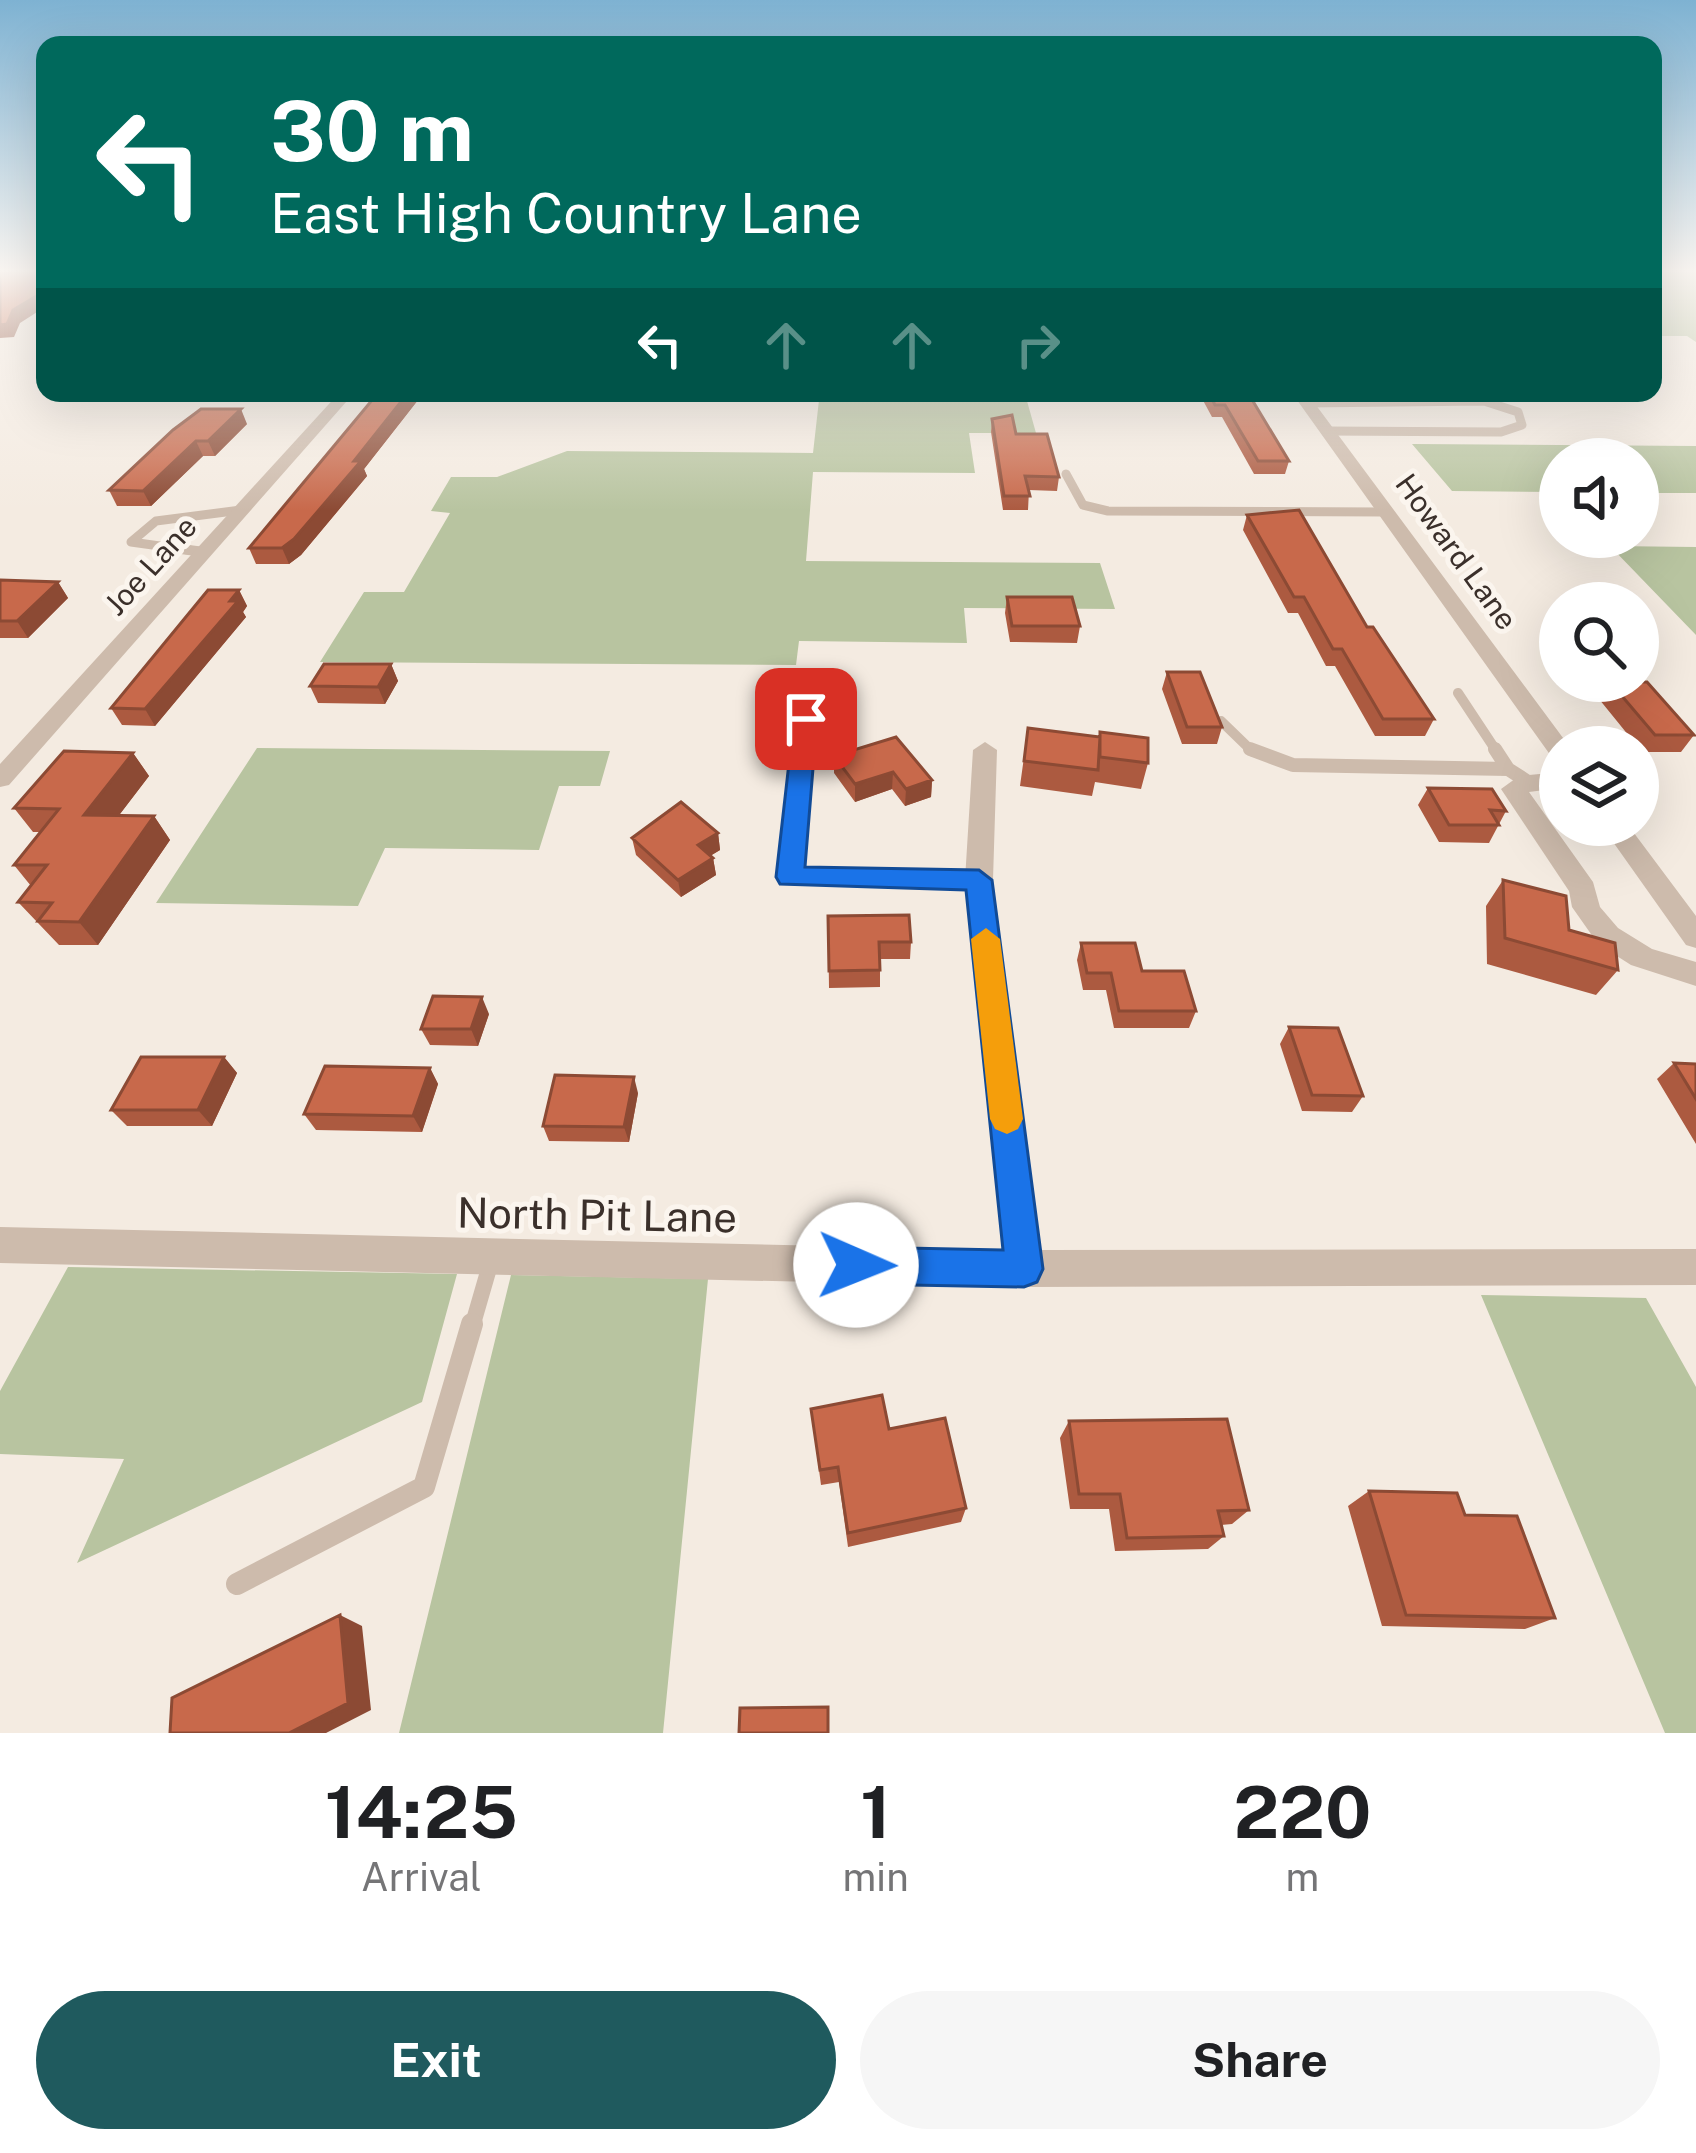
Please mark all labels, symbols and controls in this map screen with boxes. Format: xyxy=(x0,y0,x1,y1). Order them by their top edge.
text: 30 m xyxy=(270,81,474,180)
icon: left xyxy=(72,84,228,240)
text: East High Country Lane xyxy=(270,182,862,245)
icon: left xyxy=(627,312,693,378)
icon: ahead xyxy=(753,312,819,378)
icon: ahead xyxy=(879,312,945,378)
icon: right xyxy=(1005,312,1071,378)
map controls xyxy=(1539,438,1659,846)
button: sound xyxy=(1539,438,1659,558)
street label: Howard Lane xyxy=(1388,467,1525,636)
street label: Joe Lane xyxy=(97,509,204,622)
button: search xyxy=(1539,582,1659,702)
pin xyxy=(755,668,857,770)
icon: arrive xyxy=(773,686,839,752)
button: layers xyxy=(1539,726,1659,846)
street label: North Pit Lane xyxy=(457,1188,738,1241)
position arrow xyxy=(793,1202,919,1328)
text: 14:25 xyxy=(325,1770,518,1854)
text: 1 xyxy=(860,1770,891,1854)
text: 220 xyxy=(1233,1770,1371,1854)
text: Arrival xyxy=(361,1854,482,1900)
text: min xyxy=(843,1854,909,1900)
text: m xyxy=(1285,1854,1319,1900)
button: Exit xyxy=(36,1991,836,2129)
button: Share xyxy=(860,1991,1660,2129)

